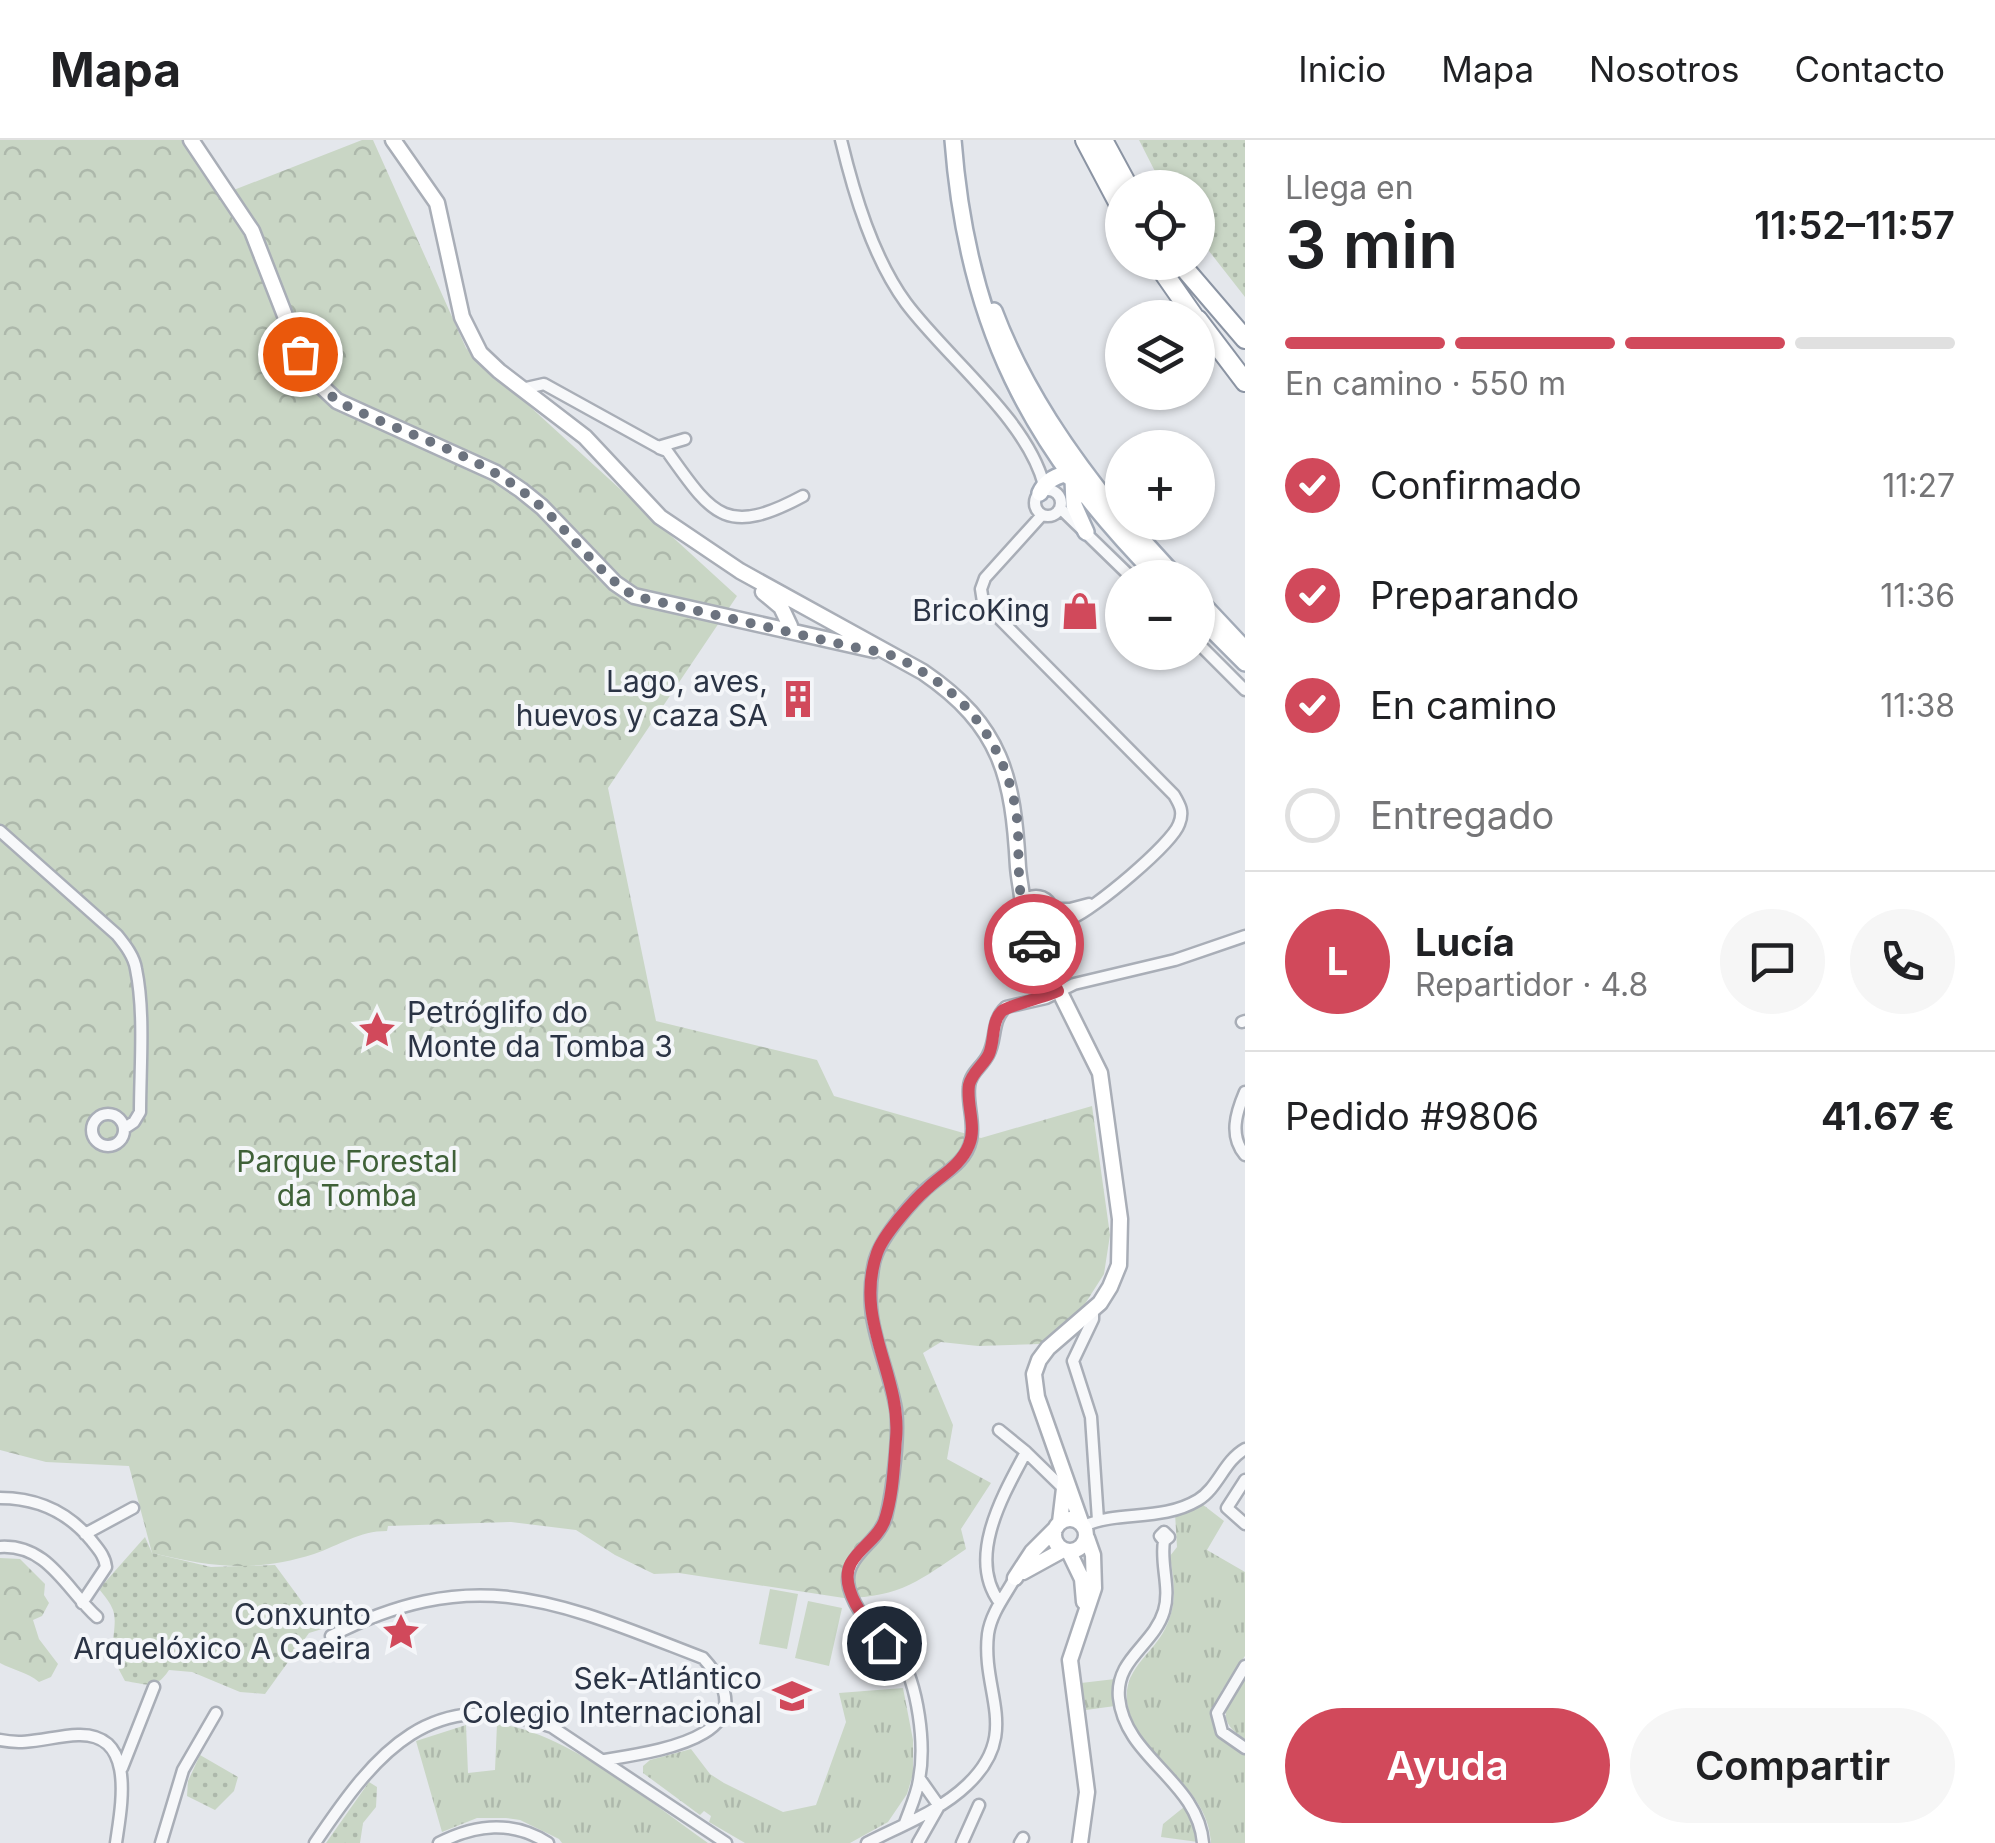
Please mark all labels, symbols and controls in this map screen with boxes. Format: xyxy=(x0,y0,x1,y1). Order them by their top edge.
text: Mapa xyxy=(50,40,181,99)
text: Inicio xyxy=(1298,48,1386,90)
text: Mapa xyxy=(1441,48,1534,90)
text: Nosotros xyxy=(1589,48,1739,90)
text: Contacto xyxy=(1794,48,1945,90)
text: Llega en xyxy=(1285,168,1414,207)
map controls xyxy=(1105,170,1215,670)
button: locate xyxy=(1105,170,1215,280)
text: 11:52–11:57 xyxy=(1754,202,1955,248)
text: 3 min xyxy=(1285,205,1458,284)
button: layers xyxy=(1105,300,1215,410)
pin xyxy=(258,312,343,397)
icon: bag xyxy=(273,327,328,382)
text: En camino · 550 m xyxy=(1285,364,1566,403)
button: + xyxy=(1105,430,1215,540)
icon: check xyxy=(1285,458,1340,513)
text: Confirmado xyxy=(1370,462,1582,508)
text: 11:27 xyxy=(1882,466,1955,505)
button: − xyxy=(1105,560,1215,670)
icon: check xyxy=(1285,568,1340,623)
text: Preparando xyxy=(1370,572,1579,618)
text: 11:36 xyxy=(1880,576,1955,615)
shop icon: BricoKing xyxy=(1059,590,1101,632)
place label: BricoKing xyxy=(912,592,1050,628)
place label: Lago, aves, huevos y caza SA xyxy=(516,663,768,733)
building icon: Lago, aves, huevos y caza SA xyxy=(777,678,819,720)
icon: check xyxy=(1285,678,1340,733)
text: En camino xyxy=(1370,682,1557,728)
text: 11:38 xyxy=(1880,686,1955,725)
text: Entregado xyxy=(1370,792,1554,838)
courier xyxy=(984,894,1084,994)
button: chat xyxy=(1720,909,1825,1014)
button: phone xyxy=(1850,909,1955,1014)
icon: car xyxy=(1007,917,1062,972)
text: Lucía xyxy=(1415,919,1515,965)
text: L xyxy=(1327,938,1348,984)
text: Repartidor · 4.8 xyxy=(1415,965,1648,1004)
place label: Petróglifo do Monte da Tomba 3 xyxy=(407,994,673,1064)
place icon: Petróglifo do Monte da Tomba 3 xyxy=(356,1009,398,1051)
text: Pedido #9806 xyxy=(1285,1093,1539,1139)
text: 41.67 € xyxy=(1821,1093,1955,1139)
park label: Parque Forestal da Tomba xyxy=(236,1143,458,1213)
place label: Conxunto Arquelóxico A Caeira xyxy=(73,1596,371,1666)
pin xyxy=(842,1601,927,1686)
place icon: Conxunto Arquelóxico A Caeira xyxy=(380,1611,422,1653)
icon: home xyxy=(857,1616,912,1671)
place label: Sek-Atlántico Colegio Internacional xyxy=(462,1660,762,1730)
school or university icon: Sek-Atlántico Colegio Internacional xyxy=(771,1675,813,1717)
button: Ayuda xyxy=(1285,1708,1610,1823)
button: Compartir xyxy=(1630,1708,1955,1823)

